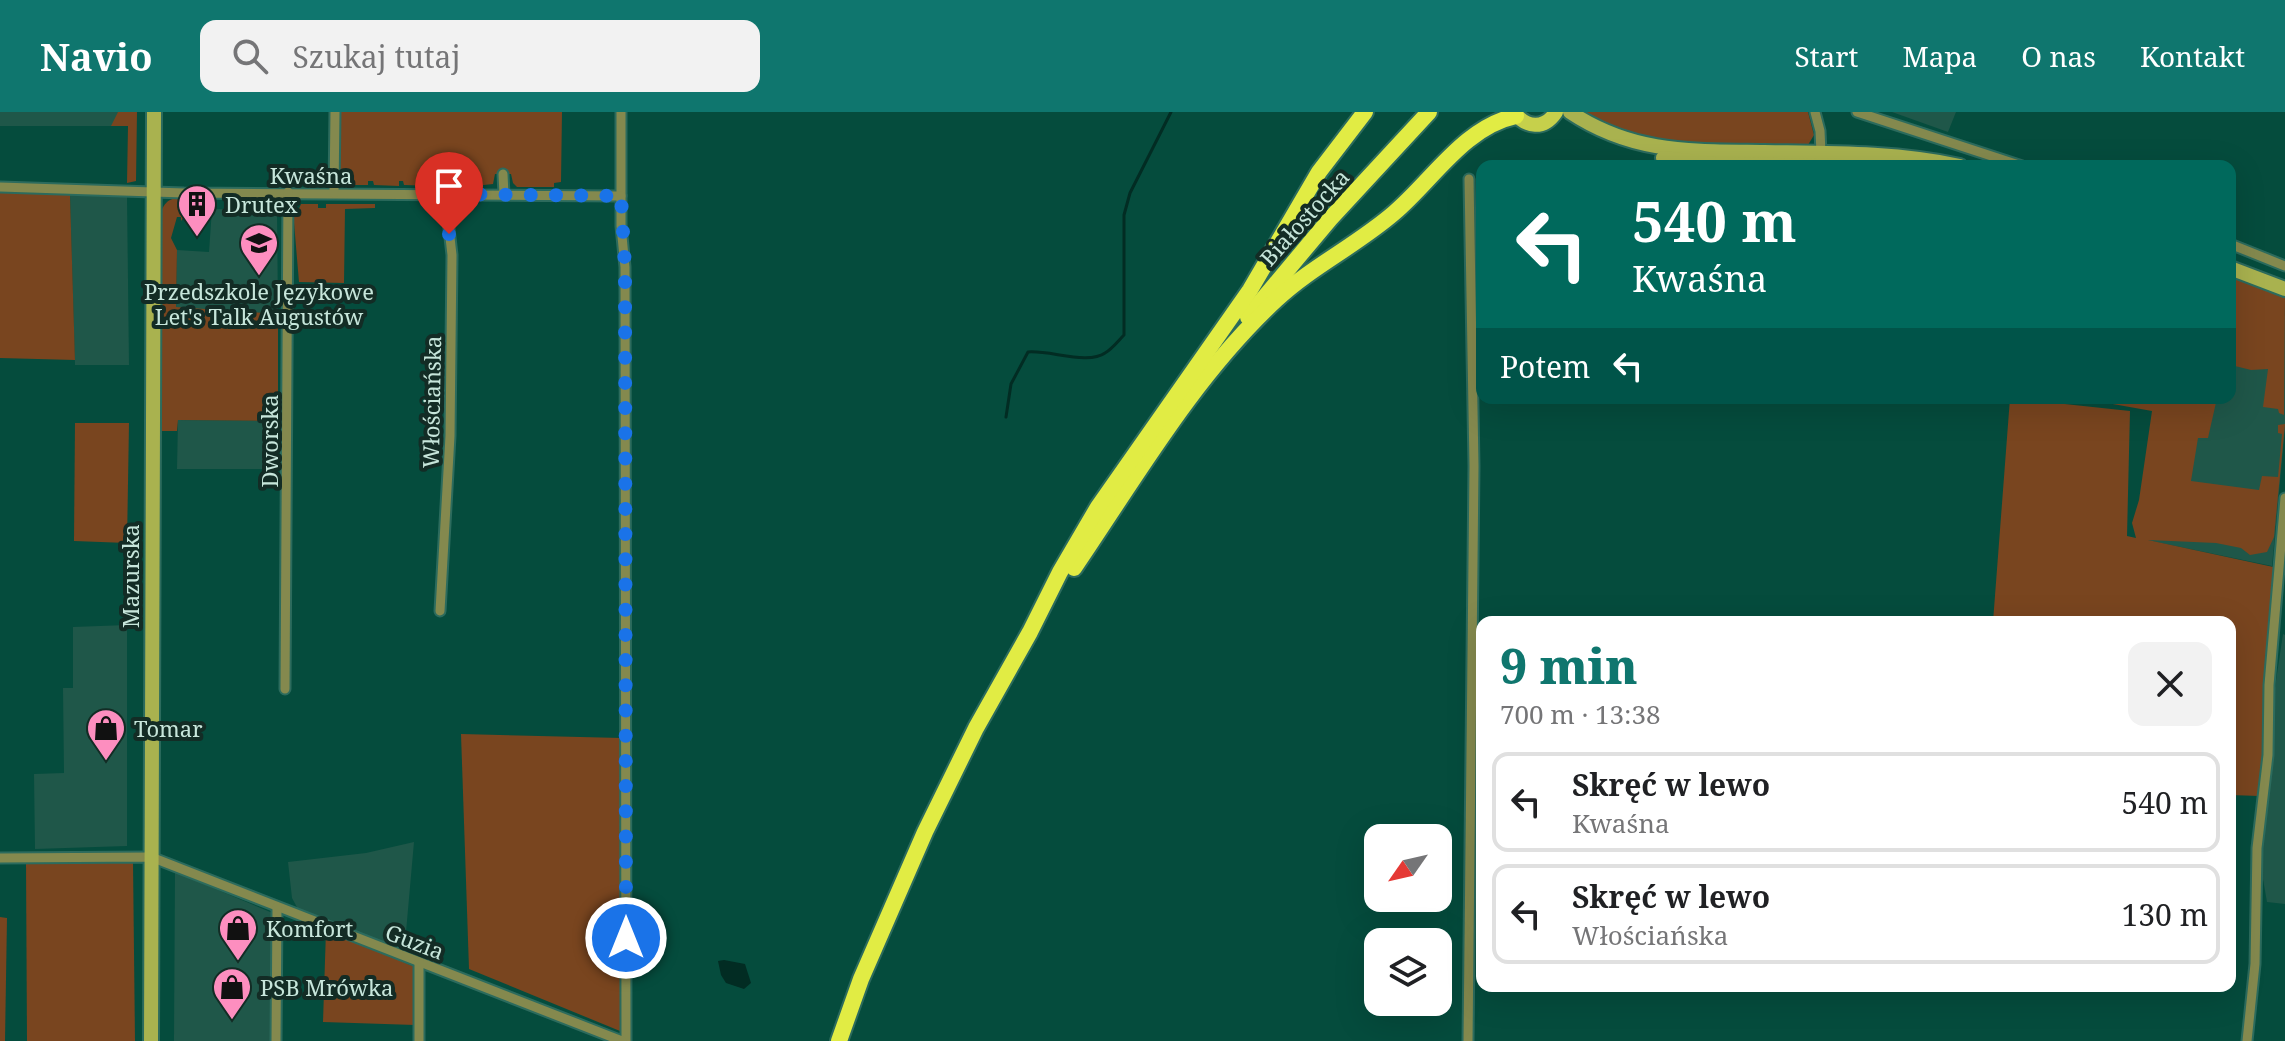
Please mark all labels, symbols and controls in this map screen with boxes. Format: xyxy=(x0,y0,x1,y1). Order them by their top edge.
search box xyxy=(200,20,760,92)
text: Navio xyxy=(40,30,152,82)
icon: search xyxy=(228,34,272,78)
text: Szukaj tutaj xyxy=(292,36,460,77)
text: Start xyxy=(1794,37,1858,75)
text: Mapa xyxy=(1902,37,1977,75)
text: O nas xyxy=(2021,37,2096,75)
text: Kontakt xyxy=(2140,37,2245,75)
pin xyxy=(415,152,483,234)
street label: Kwaśna xyxy=(270,160,352,190)
street label: Białostocka xyxy=(1253,162,1355,272)
icon: arrive xyxy=(427,164,471,208)
text: 540 m xyxy=(1632,182,1797,258)
building icon: Drutex xyxy=(176,183,218,238)
place label: Drutex xyxy=(225,189,298,219)
icon: left xyxy=(1500,192,1604,296)
school or university icon: Przedszkole Językowe Let's Talk Augustów xyxy=(238,222,280,277)
text: Kwaśna xyxy=(1632,254,1767,303)
place label: Przedszkole Językowe Let's Talk Augustów xyxy=(144,276,374,331)
street label: Włościańska xyxy=(415,336,447,468)
icon: left xyxy=(1606,344,1650,388)
text: Potem xyxy=(1500,346,1590,387)
street label: Dworska xyxy=(254,394,284,488)
street label: Mazurska xyxy=(115,524,145,628)
text: 9 min xyxy=(1500,633,1638,698)
button: close xyxy=(2128,642,2212,726)
text: 700 m · 13:38 xyxy=(1500,696,1661,732)
shop icon: Tomar xyxy=(85,707,127,762)
place label: Tomar xyxy=(134,713,203,743)
text: Skręć w lewo xyxy=(1572,764,1770,805)
icon: left xyxy=(1504,780,1548,824)
text: 540 m xyxy=(2122,782,2208,823)
text: Kwaśna xyxy=(1572,805,1670,841)
north arrow xyxy=(1364,824,1452,912)
map controls xyxy=(1364,824,1452,1016)
text: Skręć w lewo xyxy=(1572,876,1770,917)
icon: left xyxy=(1504,892,1548,936)
text: 130 m xyxy=(2122,894,2208,935)
position arrow xyxy=(584,896,668,980)
shop icon: Komfort xyxy=(217,907,259,962)
place label: Komfort xyxy=(266,913,354,943)
street label: Guzia xyxy=(381,916,449,966)
text: Włościańska xyxy=(1572,917,1728,953)
button: layers xyxy=(1364,928,1452,1016)
shop icon: PSB Mrówka xyxy=(211,966,253,1021)
place label: PSB Mrówka xyxy=(260,972,393,1002)

